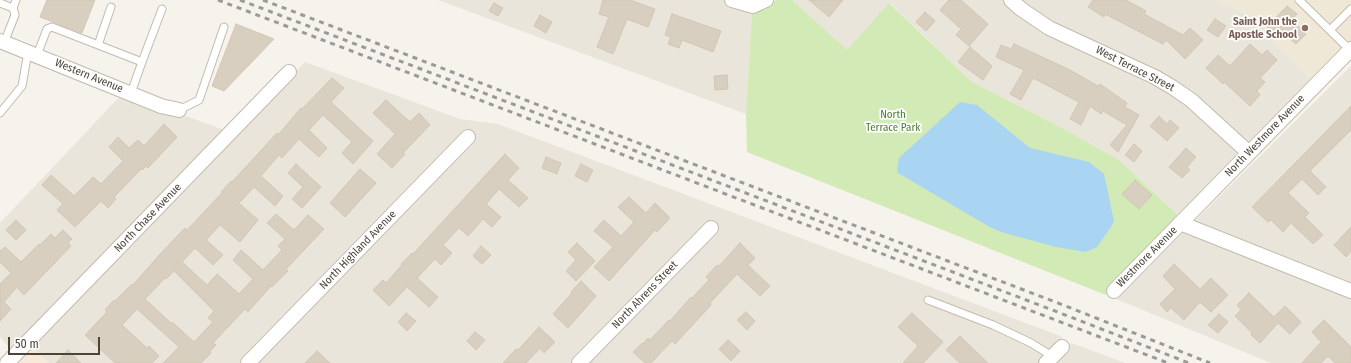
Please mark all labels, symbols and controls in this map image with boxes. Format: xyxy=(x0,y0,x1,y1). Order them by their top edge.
place label: Saint John the Apostle School xyxy=(1229,15,1297,41)
marker: Saint John the Apostle School xyxy=(1300,23,1310,33)
street label: West Terrace Street xyxy=(1093,43,1177,95)
street label: Western Avenue xyxy=(53,56,125,96)
street label: North Westmore Avenue xyxy=(1222,92,1308,180)
park label: North Terrace Park xyxy=(866,108,920,134)
street label: North Chase Avenue xyxy=(112,181,184,255)
street label: North Highland Avenue xyxy=(317,208,399,292)
street label: Westmore Avenue xyxy=(1114,224,1180,290)
street label: North Ahrens Street xyxy=(609,258,681,332)
scale bar xyxy=(10,329,102,355)
text: 50 m xyxy=(15,337,39,351)

